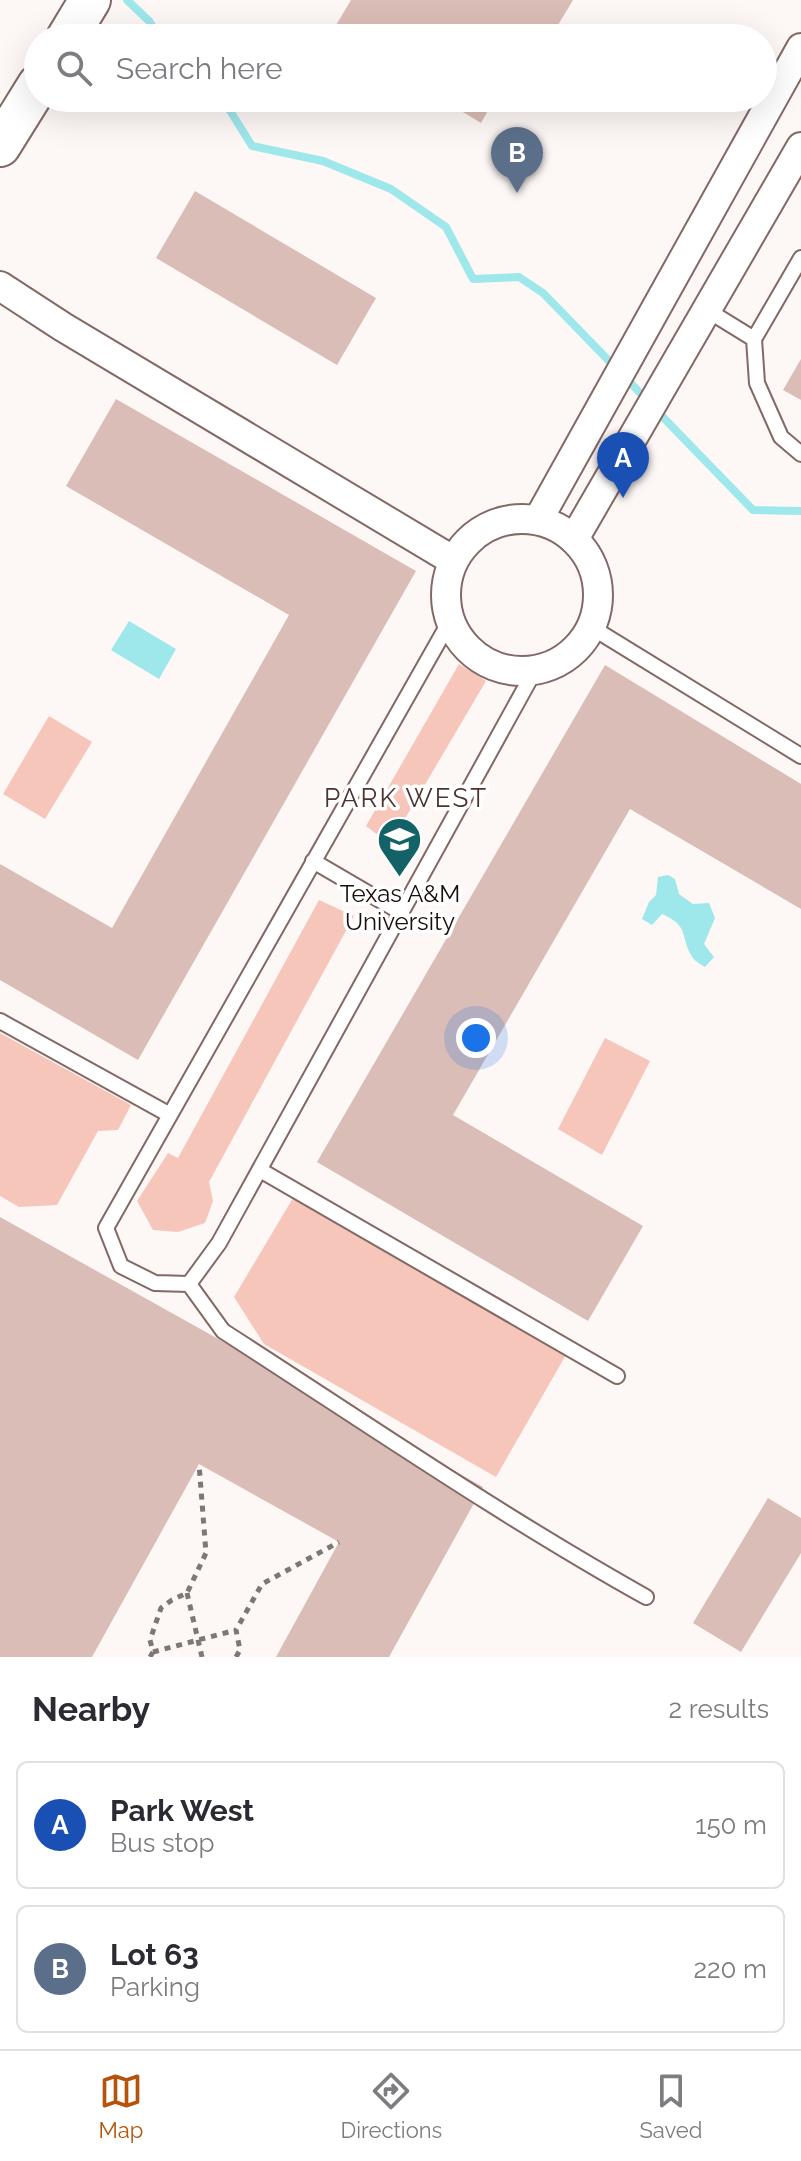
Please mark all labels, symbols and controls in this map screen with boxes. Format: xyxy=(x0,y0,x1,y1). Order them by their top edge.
search box xyxy=(24,24,777,112)
icon: search xyxy=(52,46,96,90)
text: Search here xyxy=(116,51,283,86)
pin: B xyxy=(491,127,543,193)
pin: A xyxy=(597,432,649,498)
district label: PARK WEST xyxy=(324,783,488,813)
school or university icon: Texas A&M University xyxy=(376,815,424,878)
place label: Texas A&M University xyxy=(340,879,460,936)
your location xyxy=(456,1018,496,1058)
text: Nearby xyxy=(32,1689,150,1729)
text: 2 results xyxy=(669,1694,769,1724)
text: Park West xyxy=(110,1793,254,1828)
text: A xyxy=(51,1810,69,1840)
text: 150 m xyxy=(695,1810,767,1840)
text: Bus stop xyxy=(110,1828,215,1858)
text: Lot 63 xyxy=(110,1937,199,1972)
text: B xyxy=(51,1954,69,1984)
text: 220 m xyxy=(693,1954,767,1984)
text: Parking xyxy=(110,1972,200,2002)
tab: Map xyxy=(99,2069,143,2143)
tab: Directions xyxy=(341,2069,442,2143)
tab: Saved xyxy=(639,2069,702,2143)

